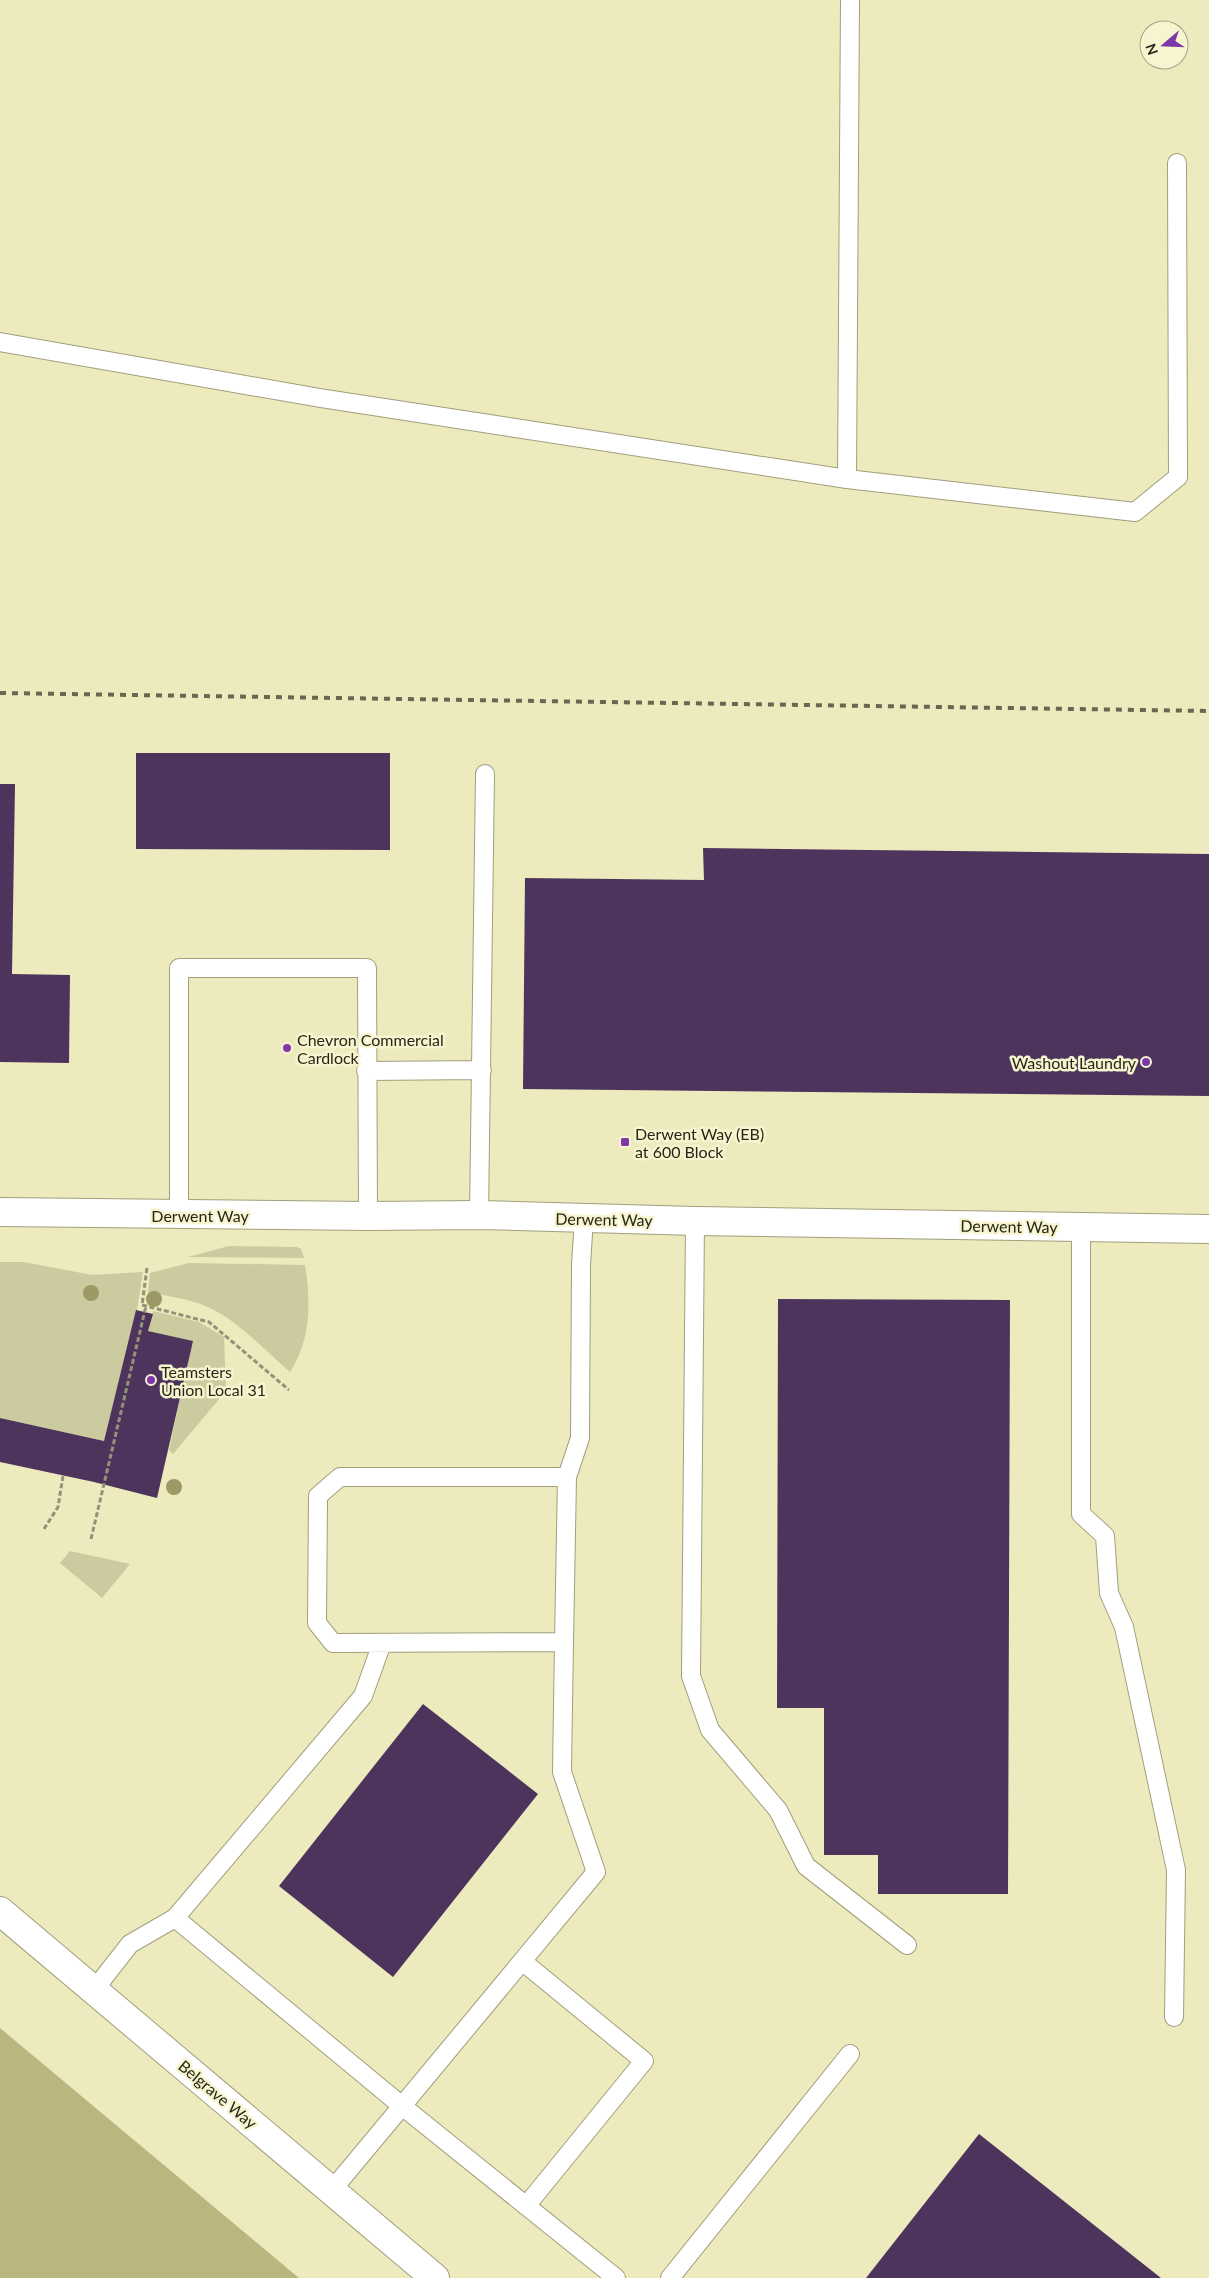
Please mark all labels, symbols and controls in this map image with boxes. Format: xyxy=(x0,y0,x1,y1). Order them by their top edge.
north arrow xyxy=(1139,20,1189,70)
text: N xyxy=(1141,42,1161,57)
place label: Chevron Commercial Cardlock xyxy=(297,1030,444,1067)
marker: Chevron Commercial Cardlock xyxy=(281,1042,293,1054)
place label: Washout Laundry xyxy=(1012,1053,1137,1072)
marker: Washout Laundry xyxy=(1140,1056,1152,1068)
place label: Derwent Way (EB) at 600 Block xyxy=(635,1124,764,1161)
marker: Derwent Way (EB) at 600 Block xyxy=(619,1136,631,1148)
street label: Derwent Way xyxy=(151,1206,249,1225)
street label: Derwent Way xyxy=(555,1209,654,1229)
street label: Derwent Way xyxy=(960,1216,1059,1236)
place label: Teamsters Union Local 31 xyxy=(161,1362,266,1399)
marker: Teamsters Union Local 31 xyxy=(145,1374,157,1386)
street label: Belgrave Way xyxy=(175,2056,262,2133)

